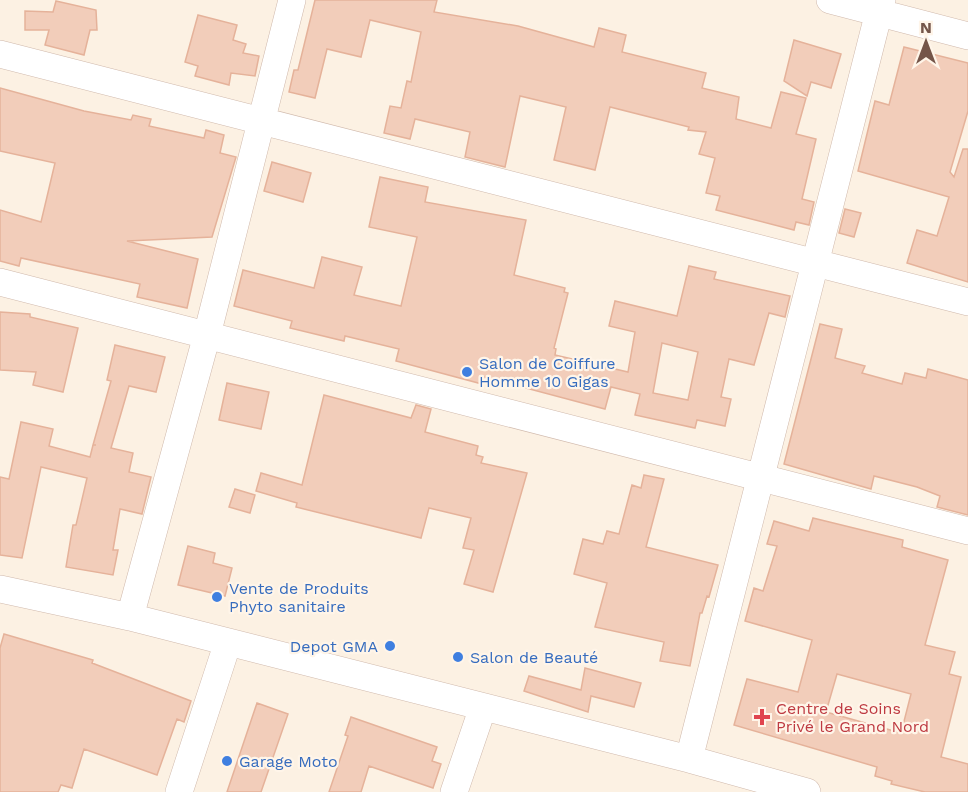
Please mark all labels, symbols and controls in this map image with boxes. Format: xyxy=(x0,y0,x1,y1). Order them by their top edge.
north arrow xyxy=(896,12,956,72)
text: N xyxy=(920,18,932,37)
place label: Salon de Coiffure Homme 10 Gigas xyxy=(479,354,616,391)
marker: Salon de Coiffure Homme 10 Gigas xyxy=(460,365,474,379)
place label: Vente de Produits Phyto sanitaire xyxy=(229,579,369,616)
marker: Vente de Produits Phyto sanitaire xyxy=(210,590,224,604)
place label: Depot GMA xyxy=(290,637,378,656)
marker: Depot GMA xyxy=(383,639,397,653)
place label: Salon de Beauté xyxy=(470,648,598,667)
marker: Salon de Beauté xyxy=(451,650,465,664)
place label: Centre de Soins Privé le Grand Nord xyxy=(776,699,929,736)
marker: Centre de Soins Privé le Grand Nord xyxy=(753,708,771,726)
place label: Garage Moto xyxy=(239,752,338,771)
marker: Garage Moto xyxy=(220,754,234,768)

